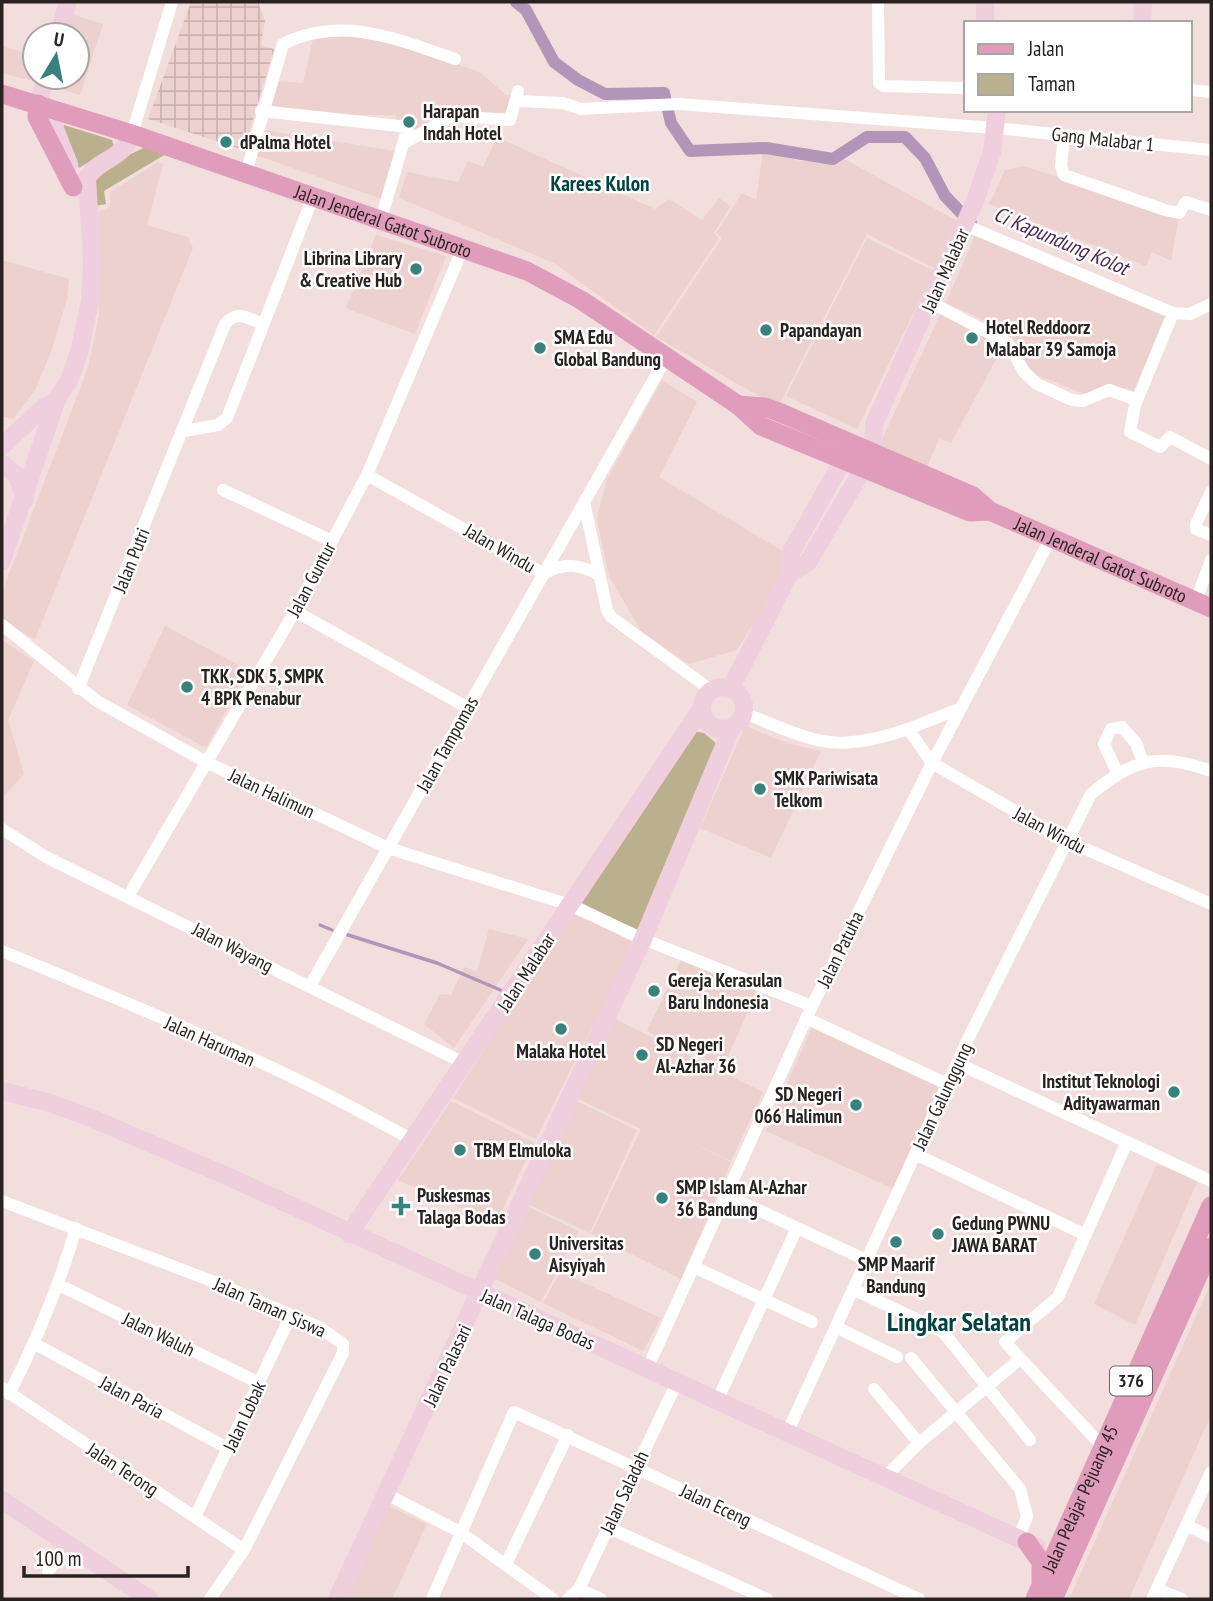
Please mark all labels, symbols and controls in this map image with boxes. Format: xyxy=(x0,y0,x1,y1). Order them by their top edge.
north arrow xyxy=(21,21,91,91)
legend xyxy=(964,21,1192,112)
text: U xyxy=(52,27,66,52)
text: Jalan xyxy=(1027,35,1064,62)
text: Taman xyxy=(1028,70,1075,97)
place label: Harapan Indah Hotel xyxy=(423,99,502,145)
marker: Harapan Indah Hotel xyxy=(401,114,417,130)
street label: Gang Malabar 1 xyxy=(1051,122,1155,156)
place label: dPalma Hotel xyxy=(240,130,331,154)
marker: dPalma Hotel xyxy=(218,134,234,150)
district label: Karees Kulon xyxy=(551,170,649,197)
street label: Jalan Jenderal Gatot Subroto xyxy=(291,179,475,263)
water label: Ci Kapundung Kolot xyxy=(990,200,1135,282)
street label: Jalan Malabar xyxy=(915,224,974,317)
place label: Librina Library & Creative Hub xyxy=(299,246,402,292)
marker: Librina Library & Creative Hub xyxy=(408,261,424,277)
place label: Hotel Reddoorz Malabar 39 Samoja xyxy=(986,315,1116,361)
place label: Papandayan xyxy=(780,318,862,342)
marker: Papandayan xyxy=(758,322,774,338)
place label: SMA Edu Global Bandung xyxy=(554,325,661,371)
marker: Hotel Reddoorz Malabar 39 Samoja xyxy=(964,330,980,346)
marker: SMA Edu Global Bandung xyxy=(532,340,548,356)
street label: Jalan Jenderal Gatot Subroto xyxy=(1010,511,1191,608)
street label: Jalan Windu xyxy=(459,518,540,578)
street label: Jalan Putri xyxy=(107,524,155,597)
street label: Jalan Guntur xyxy=(281,537,341,621)
place label: TKK, SDK 5, SMPK 4 BPK Penabur xyxy=(201,664,324,710)
marker: TKK, SDK 5, SMPK 4 BPK Penabur xyxy=(179,679,195,695)
street label: Jalan Tampomas xyxy=(410,692,483,797)
street label: Jalan Halimun xyxy=(224,762,319,823)
place label: SMK Pariwisata Telkom xyxy=(774,766,878,812)
marker: SMK Pariwisata Telkom xyxy=(752,781,768,797)
street label: Jalan Windu xyxy=(1009,801,1090,859)
street label: Jalan Patuha xyxy=(811,907,869,992)
street label: Jalan Wayang xyxy=(188,916,277,978)
street label: Jalan Malabar xyxy=(491,927,561,1017)
place label: Gereja Kerasulan Baru Indonesia xyxy=(668,968,782,1014)
marker: Gereja Kerasulan Baru Indonesia xyxy=(646,983,662,999)
street label: Jalan Haruman xyxy=(160,1010,259,1072)
marker: Malaka Hotel xyxy=(553,1021,569,1037)
place label: SD Negeri Al-Azhar 36 xyxy=(655,1032,736,1078)
street label: Jalan Galunggung xyxy=(906,1038,977,1154)
place label: Malaka Hotel xyxy=(516,1039,606,1063)
marker: SD Negeri Al-Azhar 36 xyxy=(634,1047,650,1063)
place label: Institut Teknologi Adityawarman xyxy=(1042,1069,1160,1115)
place label: SD Negeri 066 Halimun xyxy=(754,1082,842,1128)
marker: Institut Teknologi Adityawarman xyxy=(1166,1084,1182,1100)
marker: SD Negeri 066 Halimun xyxy=(848,1097,864,1113)
place label: TBM Elmuloka xyxy=(474,1138,572,1162)
marker: TBM Elmuloka xyxy=(452,1142,468,1158)
place label: SMP Islam Al-Azhar 36 Bandung xyxy=(676,1175,807,1221)
place label: Puskesmas Talaga Bodas xyxy=(417,1183,506,1229)
marker: SMP Islam Al-Azhar 36 Bandung xyxy=(654,1190,670,1206)
marker: Puskesmas Talaga Bodas xyxy=(391,1196,411,1216)
place label: Gedung PWNU JAWA BARAT xyxy=(951,1211,1050,1257)
marker: Gedung PWNU JAWA BARAT xyxy=(930,1226,946,1242)
place label: Universitas Aisyiyah xyxy=(548,1231,624,1277)
marker: SMP Maarif Bandung xyxy=(888,1234,904,1250)
marker: Universitas Aisyiyah xyxy=(527,1246,543,1262)
place label: SMP Maarif Bandung xyxy=(858,1252,935,1298)
street label: Jalan Taman Siswa xyxy=(209,1271,330,1342)
street label: Jalan Talaga Bodas xyxy=(477,1283,599,1355)
district label: Lingkar Selatan xyxy=(887,1305,1031,1338)
street label: Jalan Waluh xyxy=(118,1306,199,1362)
street label: Jalan Palasari xyxy=(417,1320,476,1411)
road number: 376 xyxy=(1110,1366,1152,1396)
street label: Jalan Paria xyxy=(95,1370,168,1424)
street label: Jalan Lobak xyxy=(217,1376,271,1456)
street label: Jalan Pelajar Pejuang 45 xyxy=(1036,1421,1123,1577)
street label: Jalan Terong xyxy=(82,1436,163,1501)
street label: Jalan Saladah xyxy=(594,1447,654,1538)
street label: Jalan Eceng xyxy=(676,1478,755,1532)
scale bar xyxy=(24,1534,189,1578)
text: 100 m xyxy=(35,1545,81,1572)

